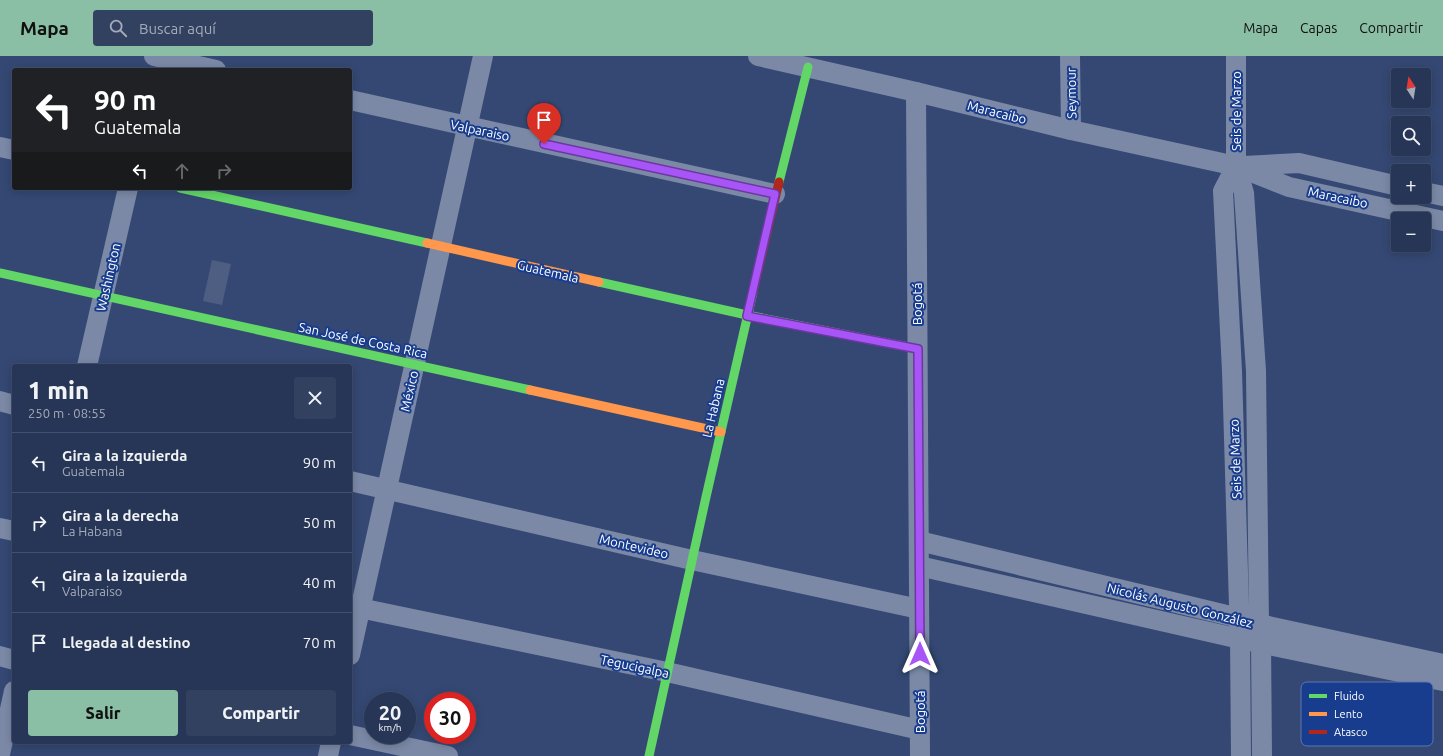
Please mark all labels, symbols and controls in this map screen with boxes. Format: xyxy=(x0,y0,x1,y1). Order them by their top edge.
search box xyxy=(93,10,373,46)
text: Mapa xyxy=(20,17,69,39)
icon: search xyxy=(107,17,129,39)
text: Buscar aquí xyxy=(139,20,216,37)
text: Mapa xyxy=(1243,20,1278,36)
text: Capas xyxy=(1300,20,1337,36)
text: Compartir xyxy=(1359,20,1423,36)
street label: Seymour xyxy=(1064,67,1078,119)
north arrow xyxy=(1391,68,1431,108)
map controls xyxy=(1391,68,1431,252)
street label: Seis de Marzo xyxy=(1229,71,1243,151)
icon: left xyxy=(28,84,80,136)
text: 90 m xyxy=(94,84,156,115)
street label: Maracaibo xyxy=(966,98,1028,126)
pin xyxy=(527,103,561,144)
icon: arrive xyxy=(533,109,555,131)
button: search xyxy=(1391,116,1431,156)
text: Guatemala xyxy=(94,117,181,137)
street label: Valparaiso xyxy=(449,117,511,143)
icon: left xyxy=(129,160,151,182)
icon: ahead xyxy=(171,160,193,182)
icon: right xyxy=(213,160,235,182)
button: + xyxy=(1391,164,1431,204)
street label: Maracaibo xyxy=(1307,184,1369,210)
button: − xyxy=(1391,212,1431,252)
street label: Washington xyxy=(93,241,123,313)
street label: Guatemala xyxy=(516,257,580,285)
street label: Bogotá xyxy=(910,283,924,325)
street label: San José de Costa Rica xyxy=(297,319,429,361)
street label: México xyxy=(397,369,421,413)
text: 1 min xyxy=(28,377,89,404)
button: close xyxy=(294,377,336,419)
street label: La Habana xyxy=(699,377,727,439)
text: 250 m · 08:55 xyxy=(28,406,106,420)
street label: Seis de Marzo xyxy=(1227,419,1243,499)
text: Gira a la izquierda xyxy=(62,447,188,464)
icon: left xyxy=(28,452,50,474)
text: 90 m xyxy=(303,454,336,471)
text: Guatemala xyxy=(62,464,125,478)
text: Gira a la derecha xyxy=(62,507,179,524)
icon: right xyxy=(28,512,50,534)
text: 50 m xyxy=(303,514,336,531)
text: La Habana xyxy=(62,524,122,538)
street label: Montevideo xyxy=(598,531,670,561)
text: Gira a la izquierda xyxy=(62,567,188,584)
icon: left xyxy=(28,572,50,594)
text: 40 m xyxy=(303,574,336,591)
street label: Nicolás Augusto González xyxy=(1106,580,1254,630)
text: Valparaiso xyxy=(62,584,122,598)
icon: arrive xyxy=(28,632,50,654)
position arrow xyxy=(899,633,941,675)
text: Llegada al destino xyxy=(62,634,191,651)
text: 70 m xyxy=(303,634,336,651)
street label: Tegucigalpa xyxy=(599,652,671,680)
legend xyxy=(1301,682,1433,746)
button: Salir xyxy=(28,690,178,736)
button: Compartir xyxy=(186,690,336,736)
text: Fluido xyxy=(1334,690,1365,702)
street label: Bogotá xyxy=(913,691,927,733)
speed limit sign: 30 xyxy=(424,692,476,744)
text: 20 xyxy=(379,701,401,724)
text: Lento xyxy=(1334,708,1363,720)
text: km/h xyxy=(378,722,402,733)
text: Atasco xyxy=(1334,726,1367,738)

